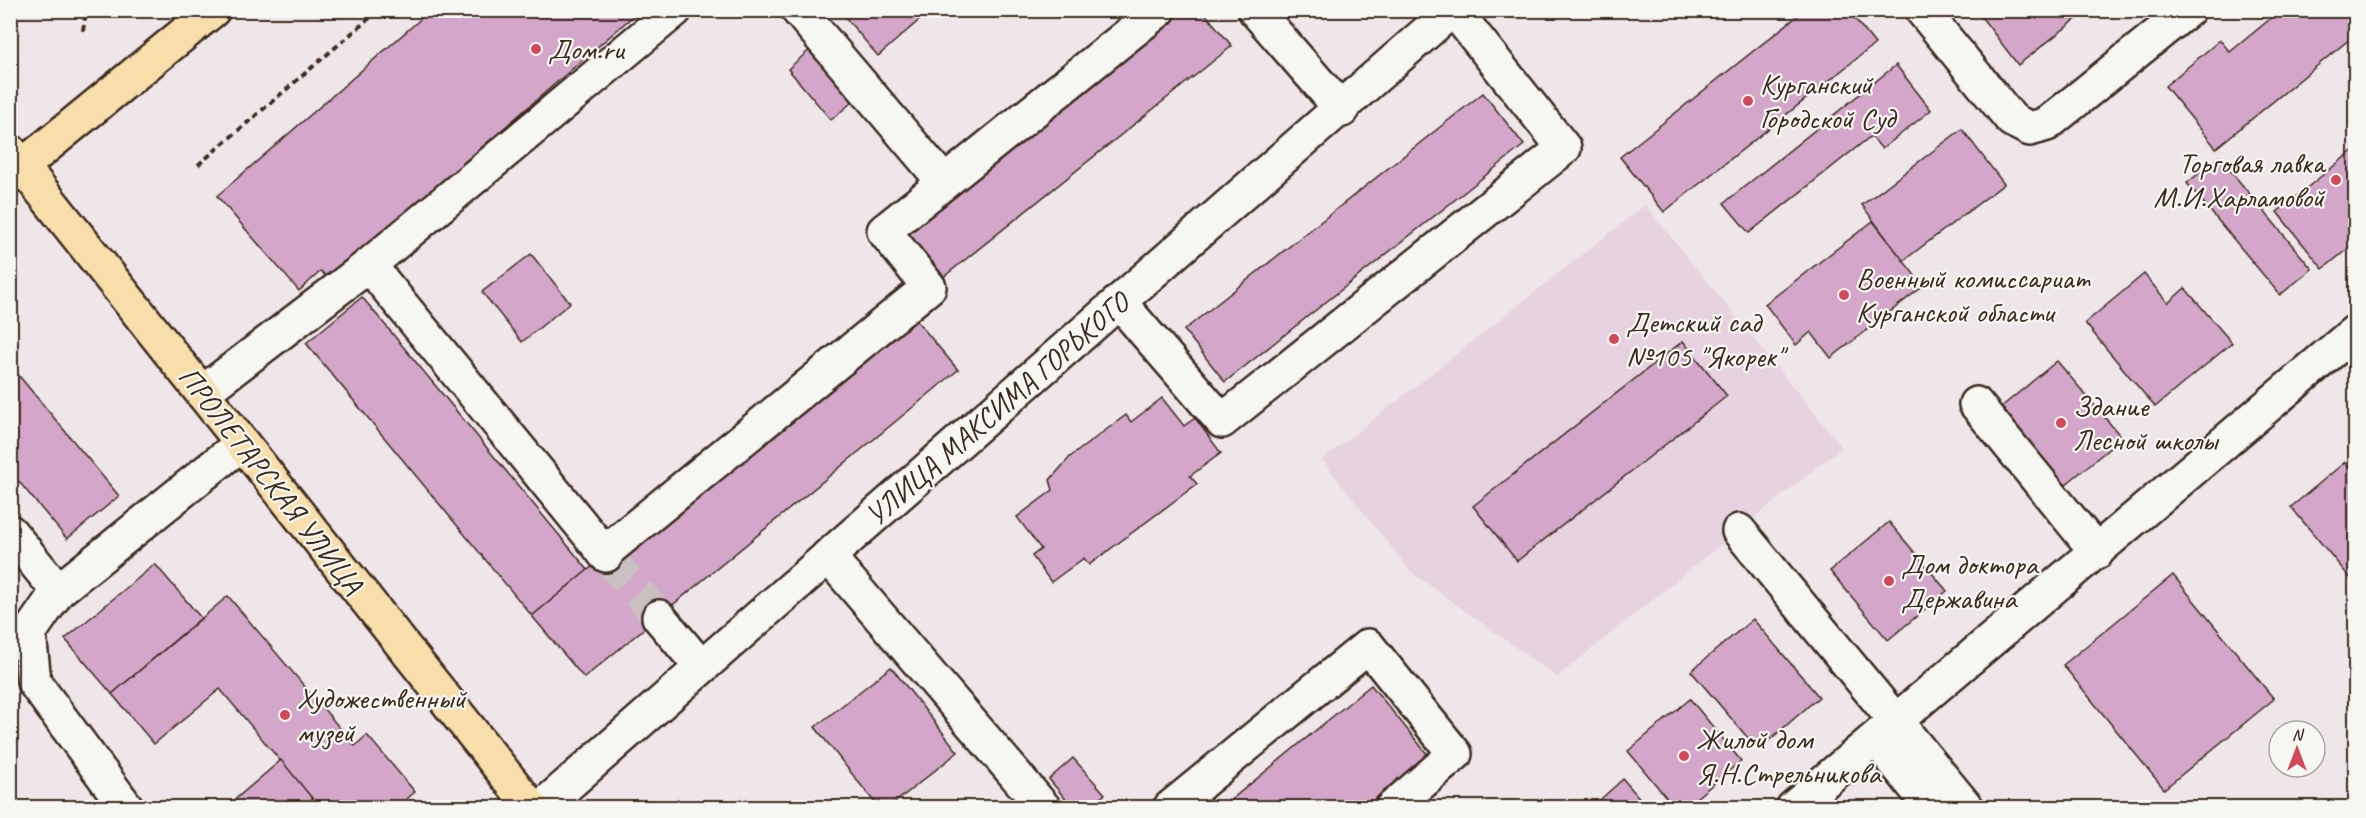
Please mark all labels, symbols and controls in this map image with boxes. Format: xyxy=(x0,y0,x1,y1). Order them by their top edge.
place label: Дом.ru xyxy=(548,30,626,68)
marker: Дом.ru xyxy=(529,42,543,56)
place label: Курганский Городской Суд xyxy=(1760,65,1897,137)
marker: Курганский Городской Суд xyxy=(1741,94,1755,108)
place label: Торговая лавка М.И.Харламовой xyxy=(2154,144,2327,216)
marker: Торговая лавка М.И.Харламовой xyxy=(2329,173,2343,187)
place label: Военный комиссариат Курганской области xyxy=(1856,259,2091,331)
street label: УЛИЦА МАКСИМА ГОРЬКОГО xyxy=(857,282,1139,534)
marker: Военный комиссариат Курганской области xyxy=(1837,288,1851,302)
place label: Детский сад №105 "Якорек" xyxy=(1626,303,1789,375)
marker: Детский сад №105 "Якорек" xyxy=(1607,332,1621,346)
street label: ПРОЛЕТАРСКАЯ УЛИЦА xyxy=(170,359,372,602)
place label: Здание Лесной школы xyxy=(2073,387,2220,459)
marker: Здание Лесной школы xyxy=(2054,416,2068,430)
place label: Дом доктора Державина xyxy=(1901,545,2039,617)
marker: Дом доктора Державина xyxy=(1882,574,1896,588)
place label: Художественный музей xyxy=(297,679,467,751)
marker: Художественный музей xyxy=(278,708,292,722)
north arrow xyxy=(2267,719,2327,779)
place label: Жилой дом Я.Н.Стрельникова xyxy=(1696,720,1882,792)
text: N xyxy=(2292,725,2305,745)
marker: Жилой дом Я.Н.Стрельникова xyxy=(1677,749,1691,763)

